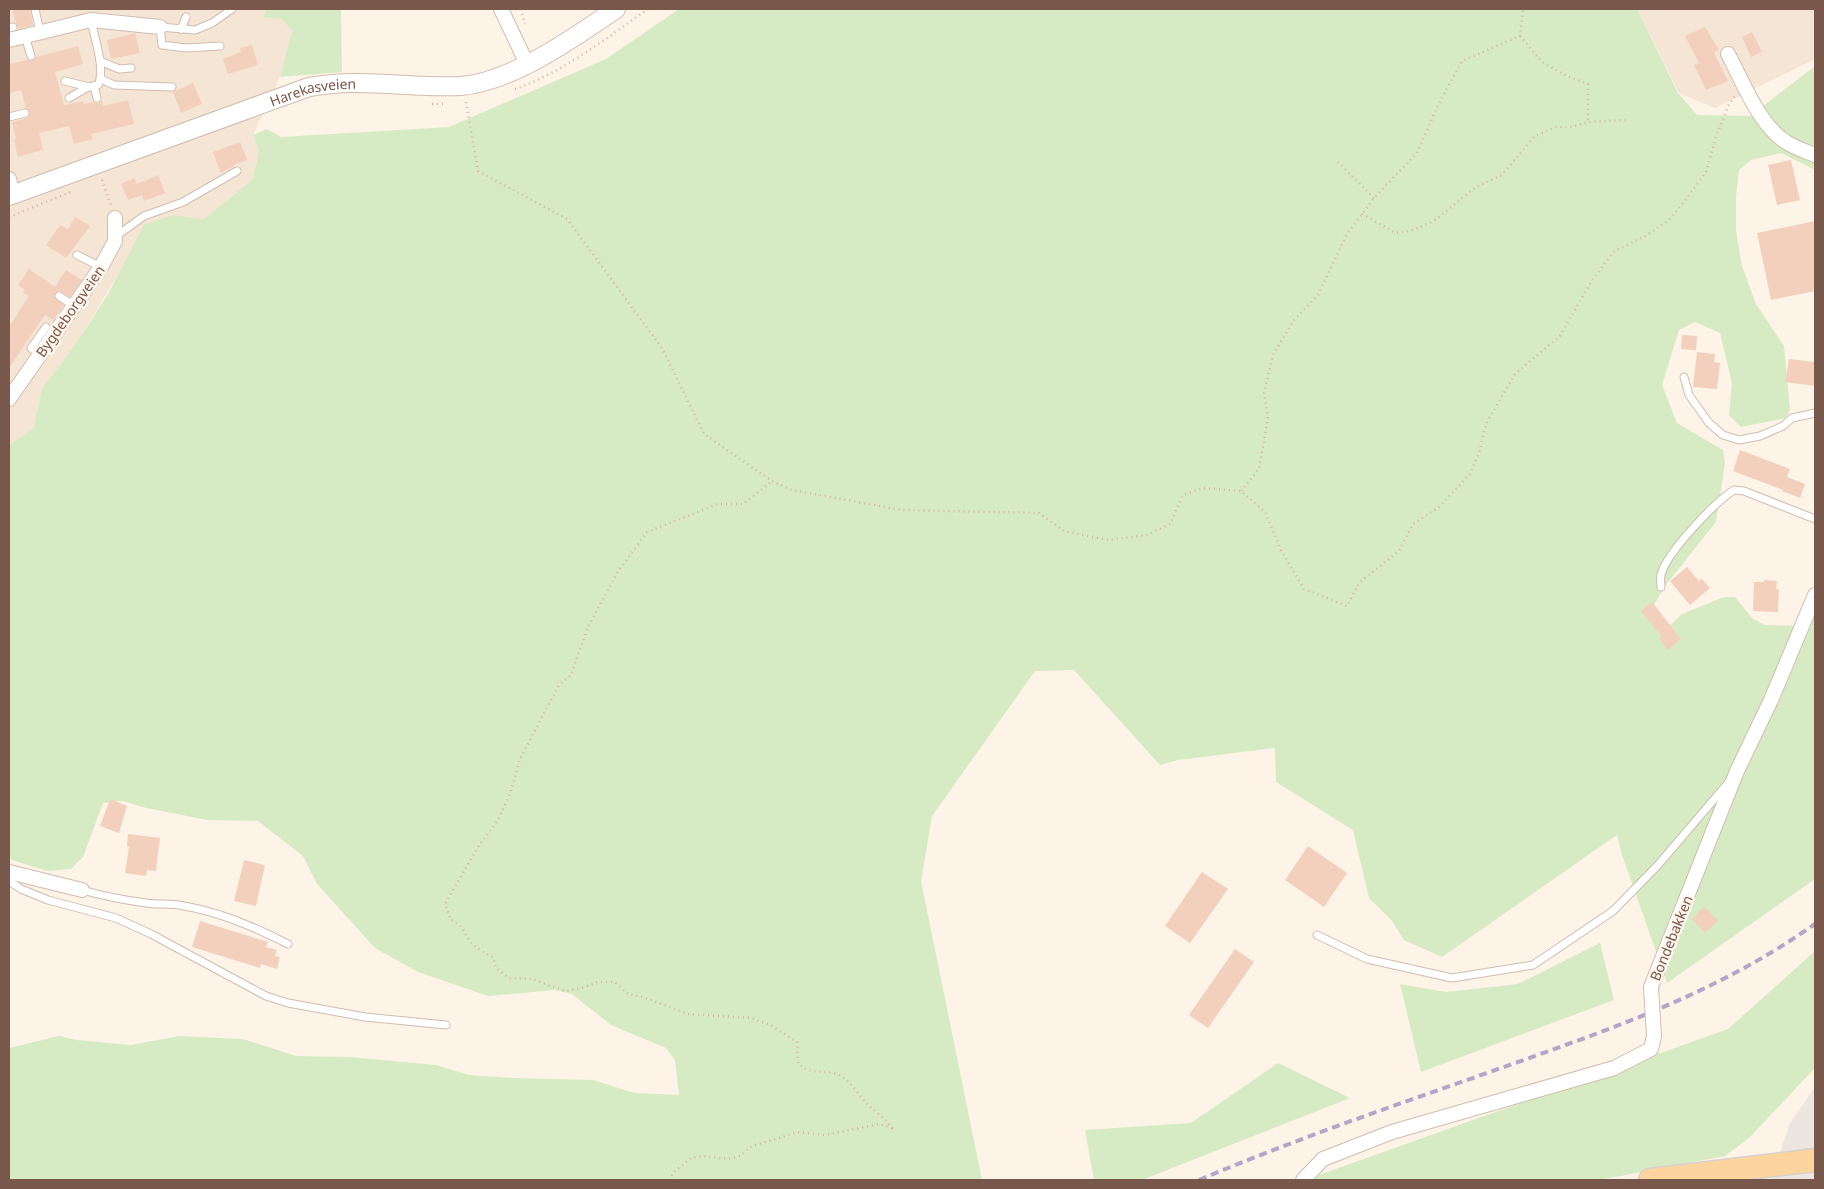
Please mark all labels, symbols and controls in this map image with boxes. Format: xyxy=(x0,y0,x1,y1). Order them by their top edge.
street label: Harekasveien xyxy=(267,73,356,110)
street label: Bygdeborgveien xyxy=(31,261,109,361)
street label: Bondebakken xyxy=(1645,892,1697,984)

